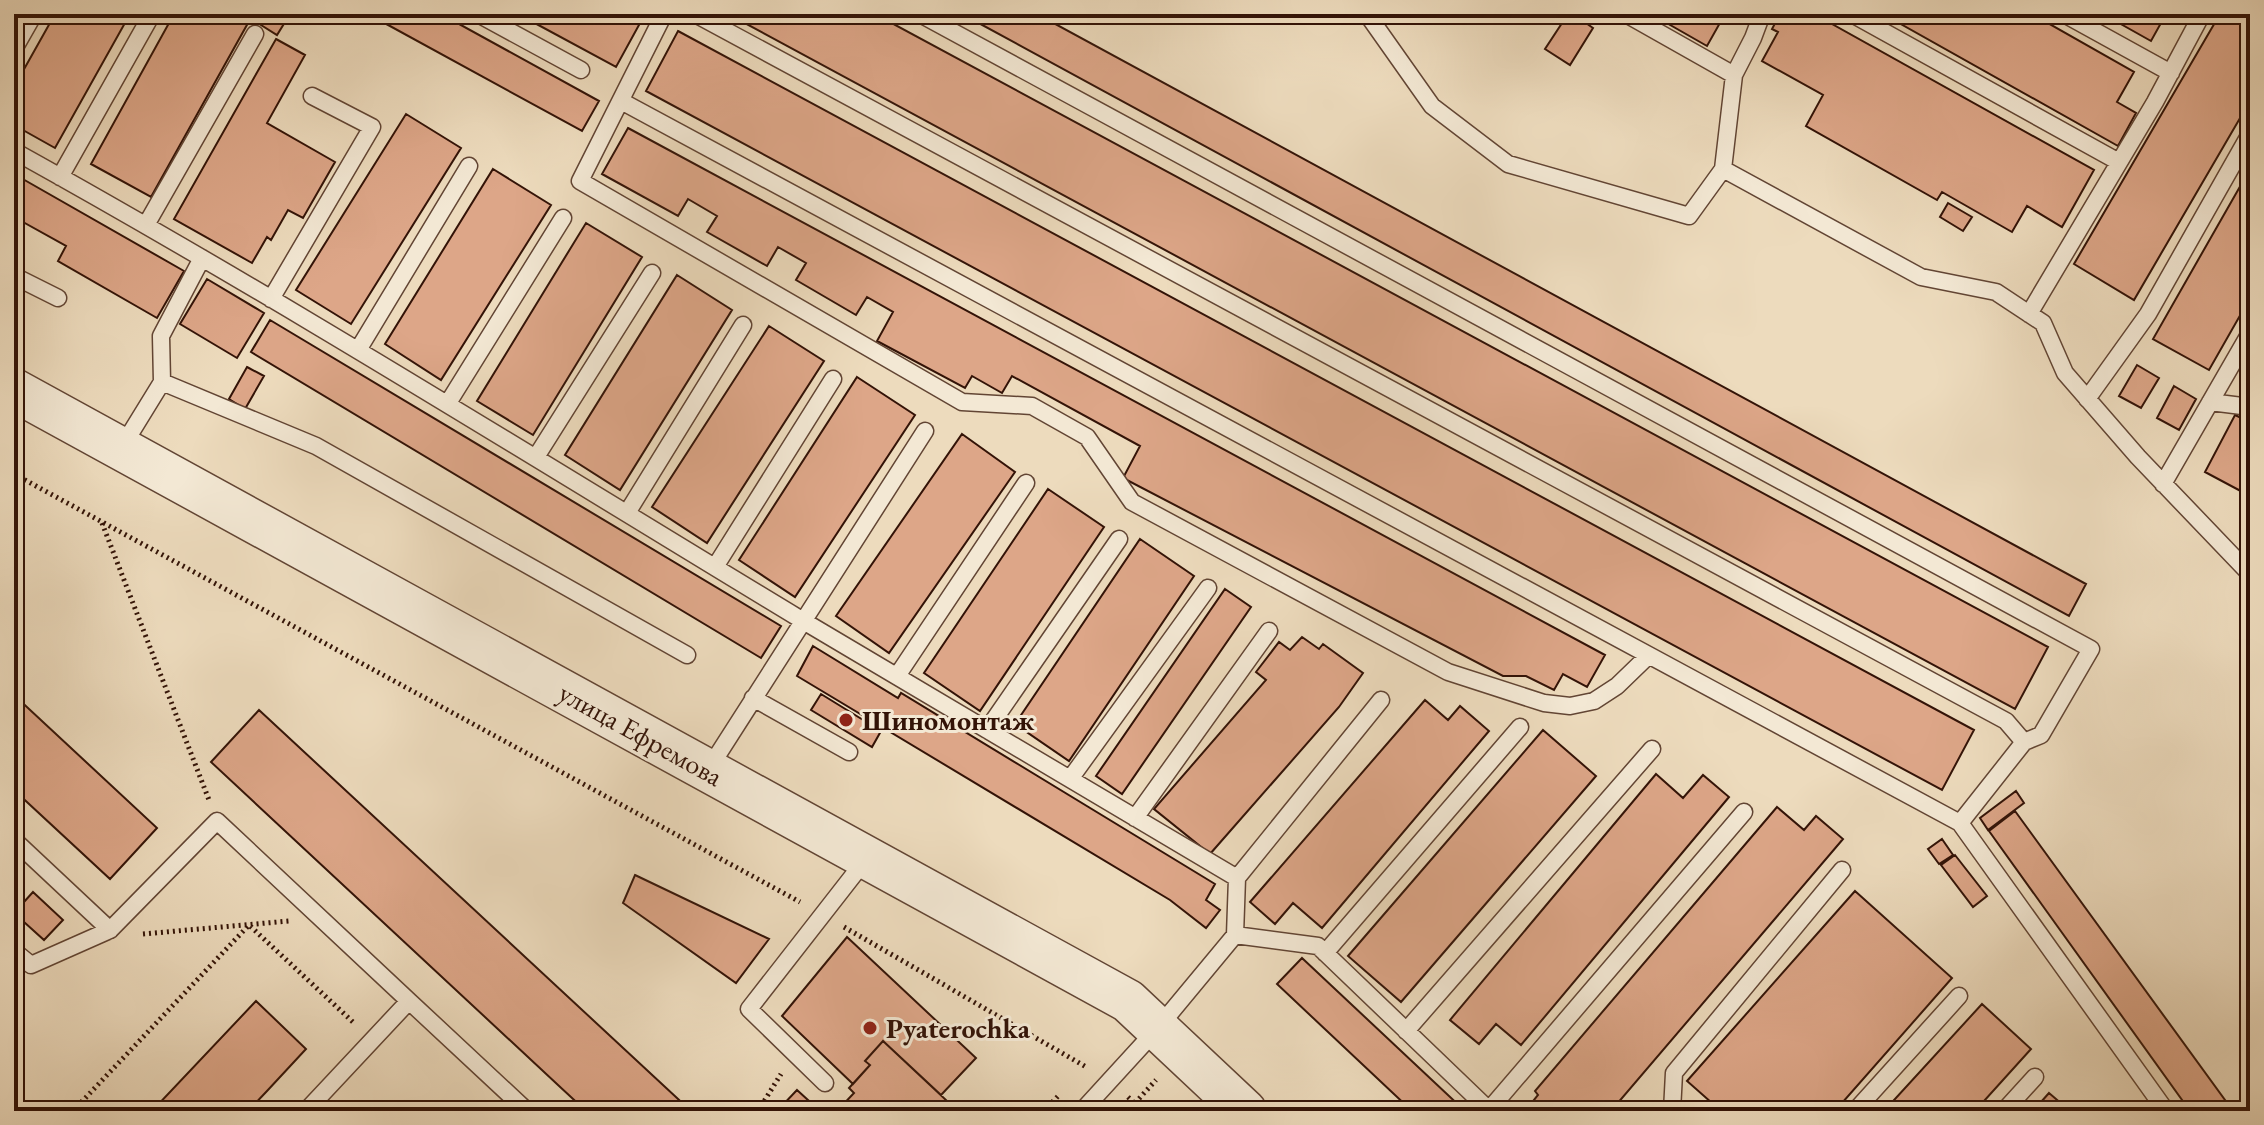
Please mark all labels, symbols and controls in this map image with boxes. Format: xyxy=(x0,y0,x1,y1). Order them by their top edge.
street label: улица Ефремова xyxy=(553,674,730,794)
place label: Шиномонтаж xyxy=(862,702,1035,738)
marker: Шиномонтаж xyxy=(837,711,855,729)
place label: Pyaterochka xyxy=(886,1010,1031,1046)
marker: Pyaterochka xyxy=(861,1019,879,1037)

